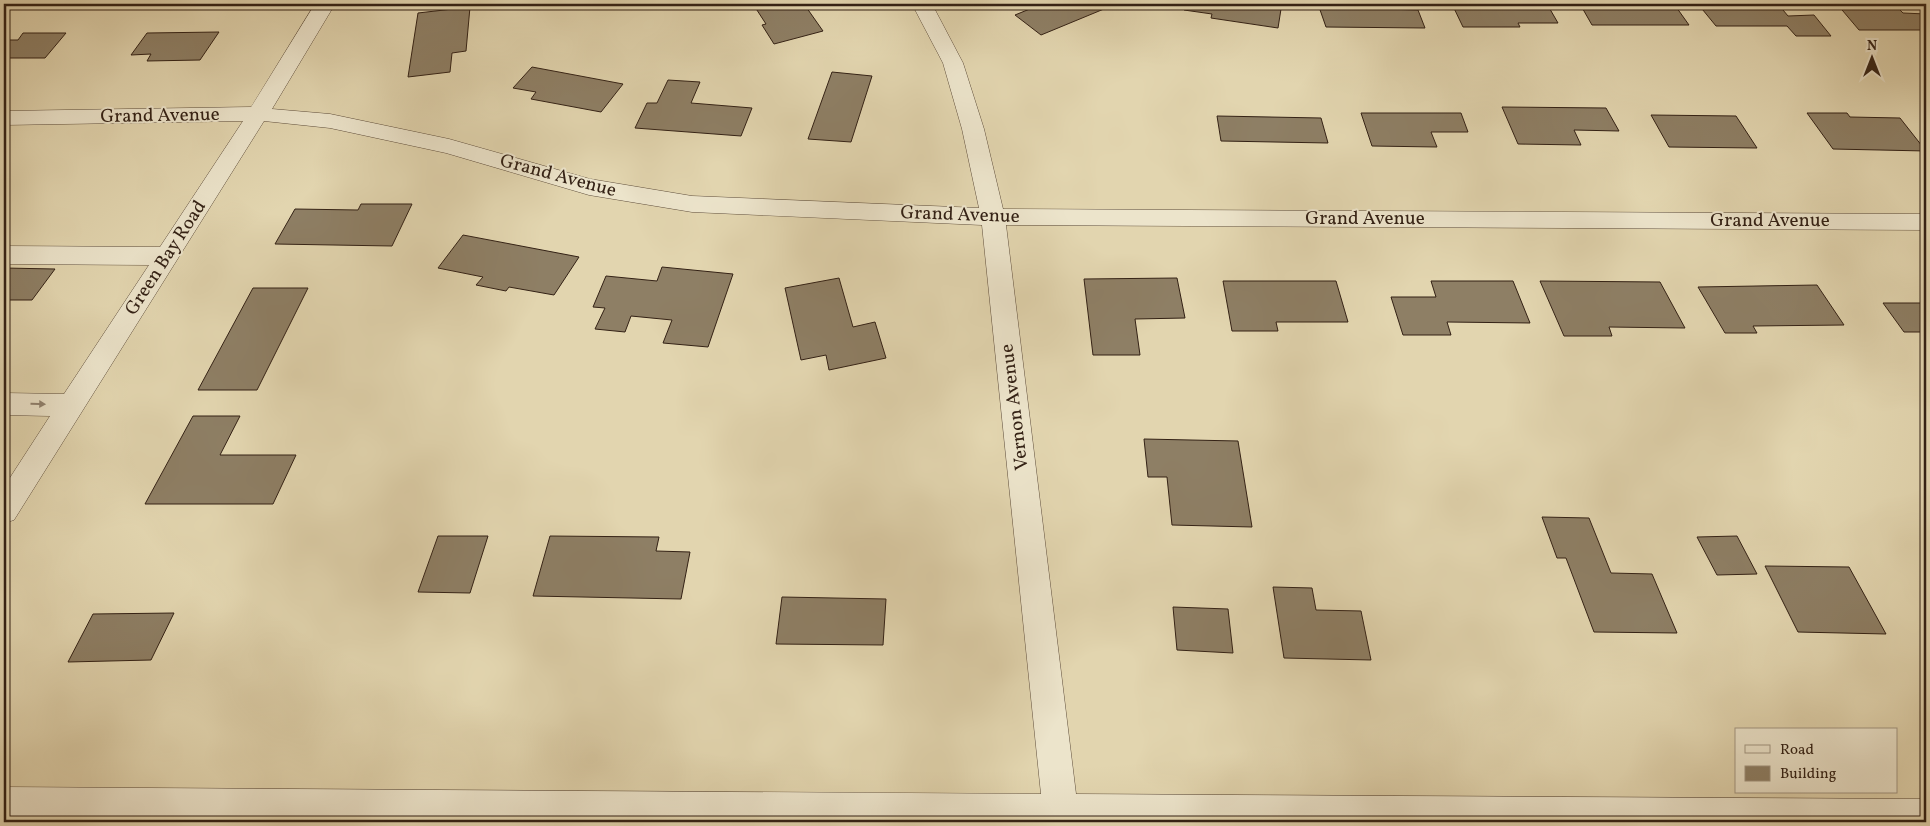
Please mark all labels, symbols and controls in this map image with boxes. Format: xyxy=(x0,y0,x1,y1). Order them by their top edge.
north arrow xyxy=(1848,32,1898,82)
text: N xyxy=(1867,37,1877,56)
street label: Grand Avenue xyxy=(100,102,220,130)
street label: Grand Avenue xyxy=(497,148,619,204)
street label: Green Bay Road xyxy=(119,196,213,320)
street label: Grand Avenue xyxy=(900,200,1020,230)
street label: Grand Avenue xyxy=(1305,206,1425,232)
street label: Grand Avenue xyxy=(1710,208,1830,234)
street label: Vernon Avenue xyxy=(994,342,1036,472)
one-way arrow xyxy=(30,400,46,408)
legend xyxy=(1735,728,1898,794)
text: Road xyxy=(1780,740,1814,761)
text: Building xyxy=(1780,764,1837,785)

